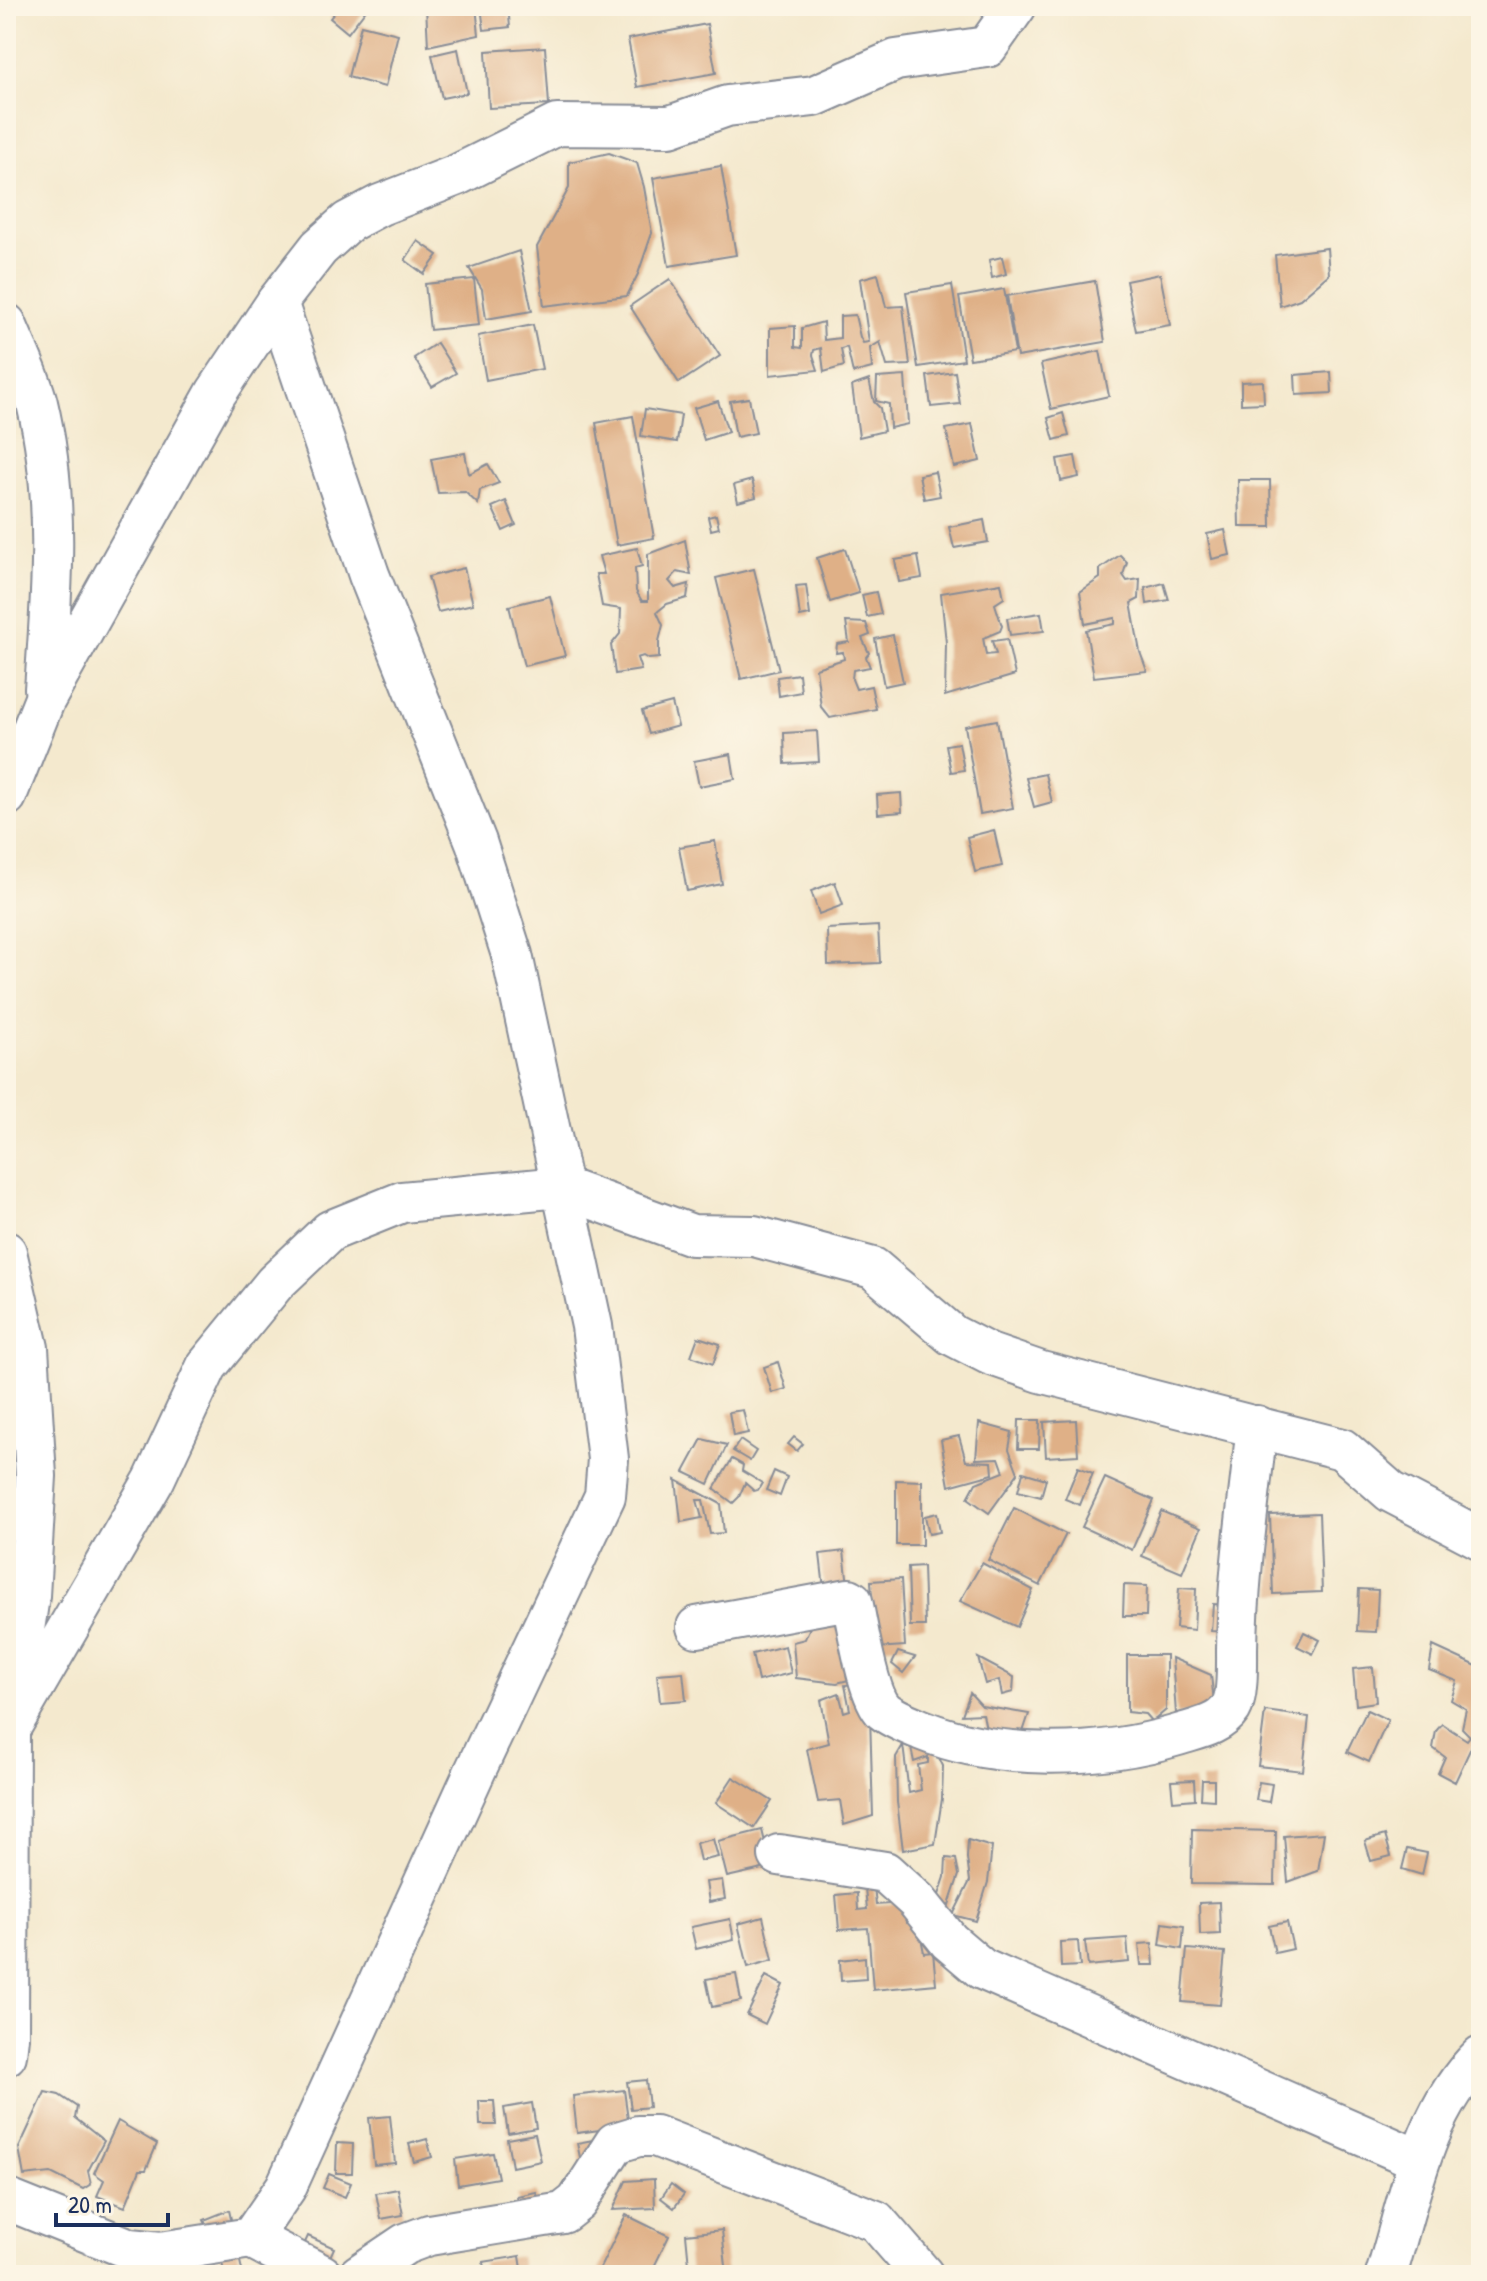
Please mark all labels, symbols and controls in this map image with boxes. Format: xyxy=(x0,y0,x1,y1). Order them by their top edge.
scale bar xyxy=(56,2177,168,2227)
text: 20 m xyxy=(68,2188,112,2220)

